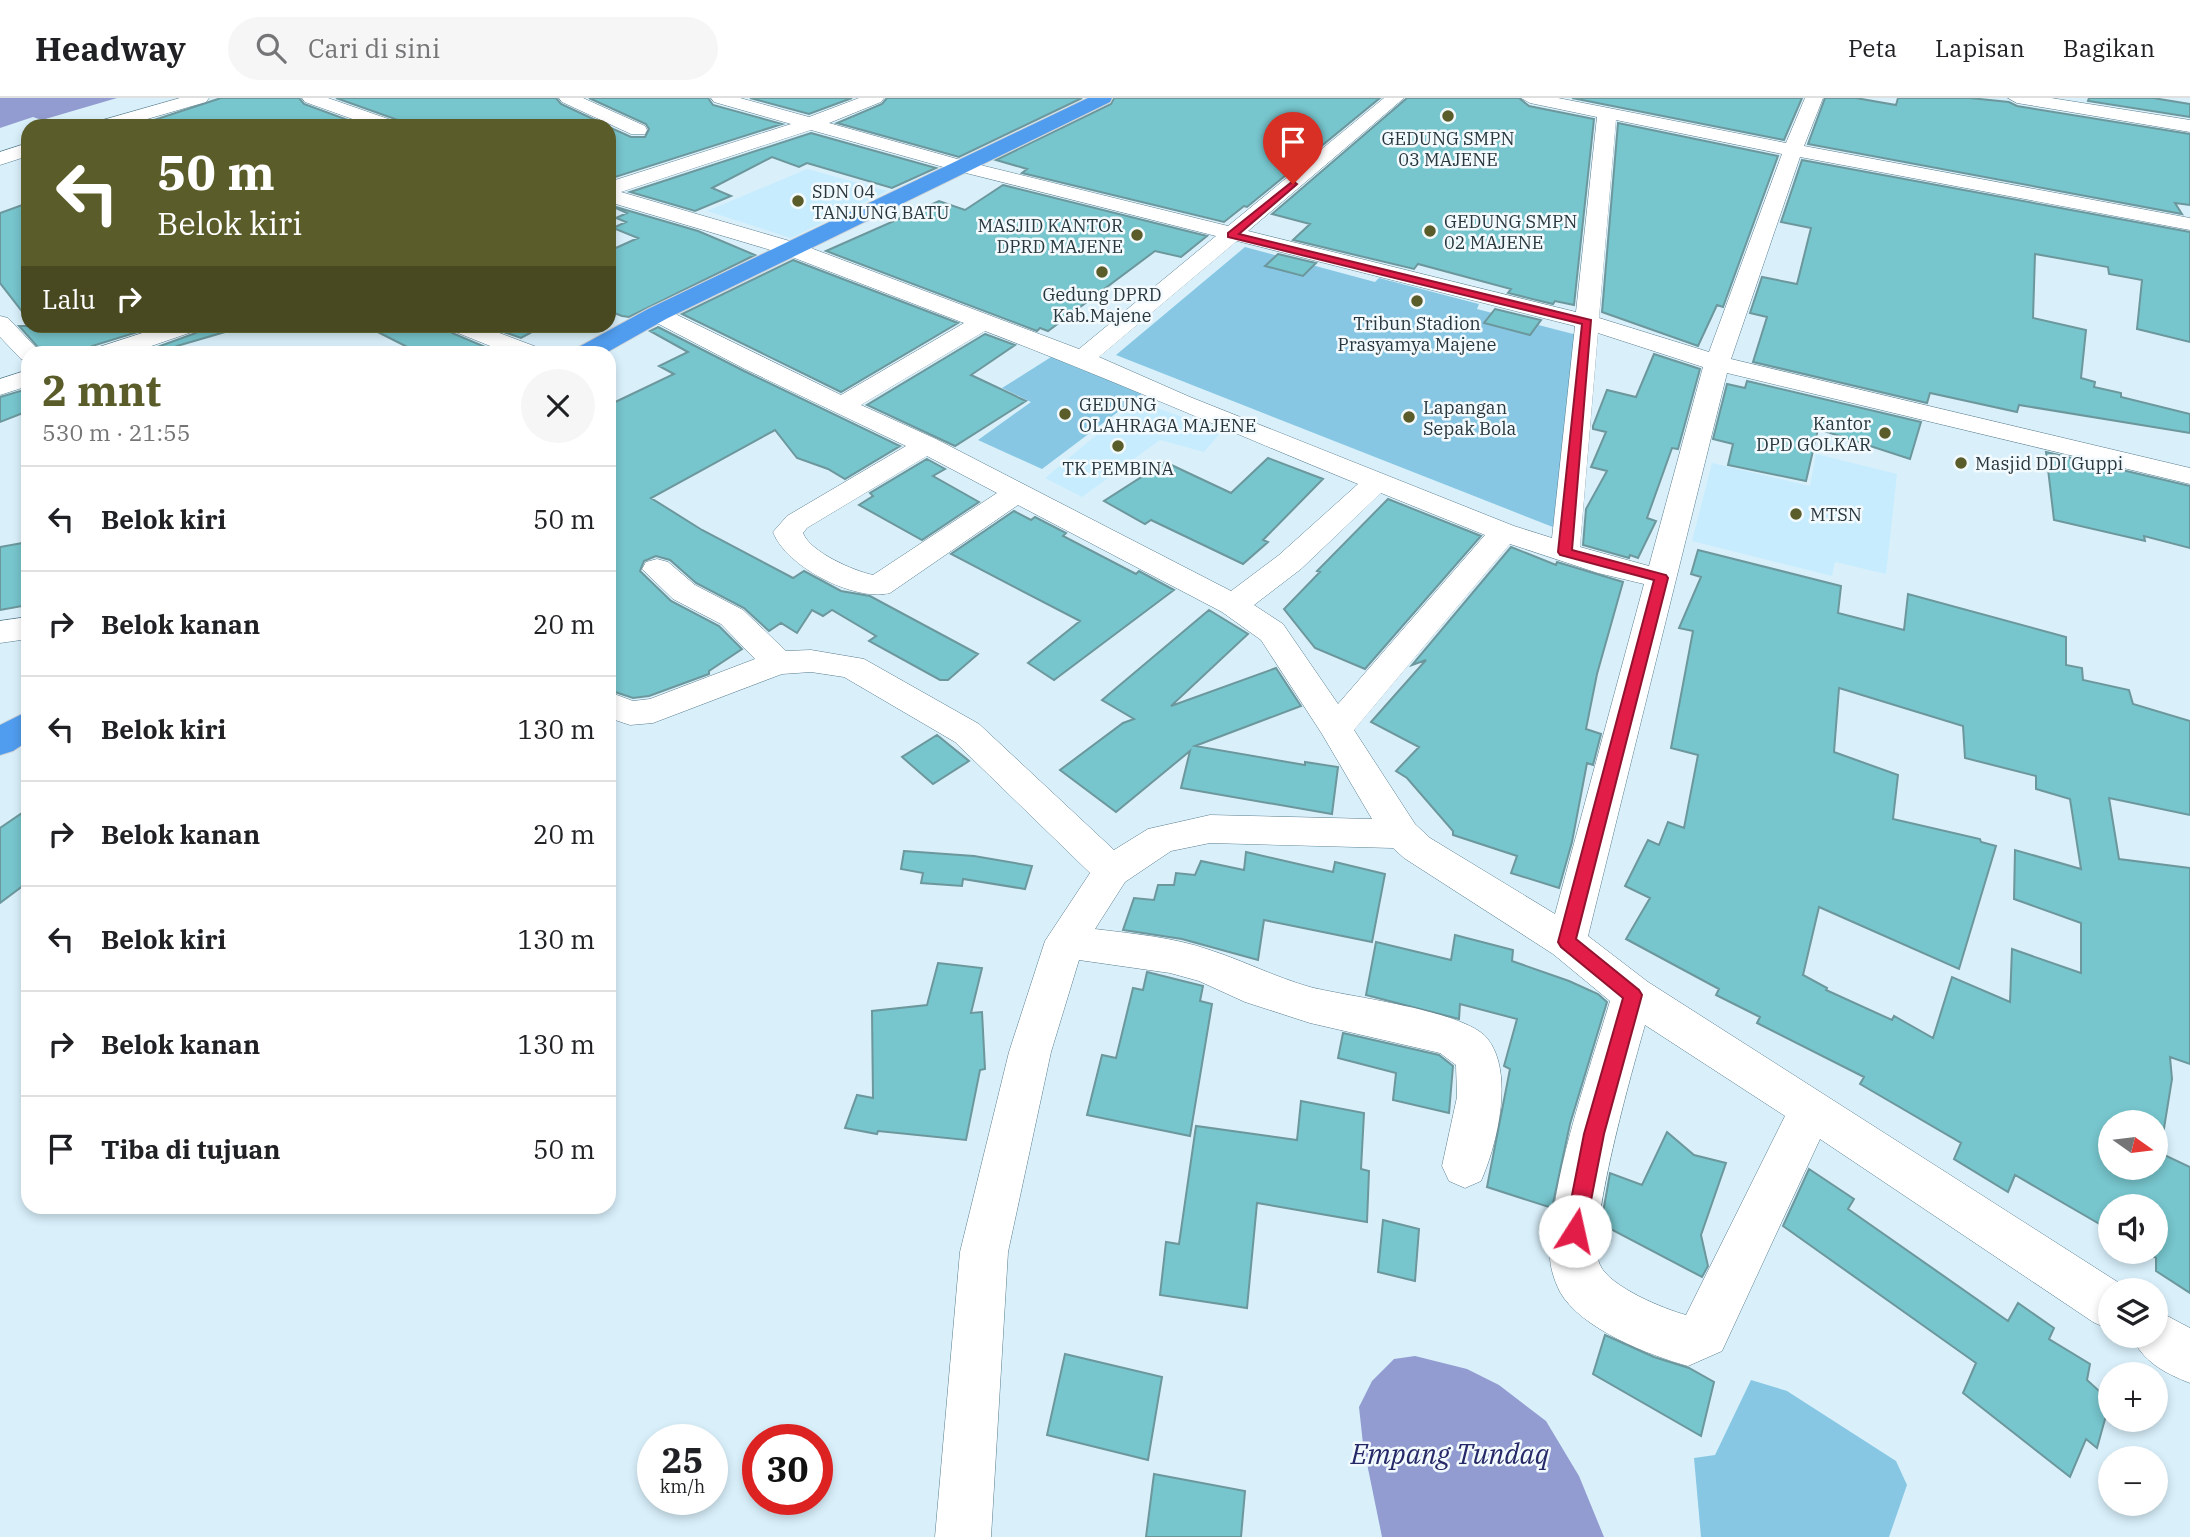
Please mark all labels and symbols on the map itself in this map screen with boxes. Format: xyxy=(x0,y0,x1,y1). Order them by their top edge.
marker: GEDUNG SMPN 03 MAJENE xyxy=(1440,108,1456,124)
pin xyxy=(1263,112,1323,184)
place label: GEDUNG SMPN 03 MAJENE xyxy=(1381,127,1515,171)
place label: SDN 04 TANJUNG BATU xyxy=(812,180,950,224)
marker: SDN 04 TANJUNG BATU xyxy=(790,193,806,209)
place label: GEDUNG SMPN 02 MAJENE xyxy=(1444,210,1577,254)
place label: MASJID KANTOR DPRD MAJENE xyxy=(977,214,1123,258)
marker: GEDUNG SMPN 02 MAJENE xyxy=(1422,223,1438,239)
marker: MASJID KANTOR DPRD MAJENE xyxy=(1129,227,1145,243)
marker: Gedung DPRD Kab.Majene xyxy=(1094,264,1110,280)
place label: Gedung DPRD Kab.Majene xyxy=(1042,283,1162,327)
marker: Tribun Stadion Prasyamya Majene xyxy=(1409,293,1425,309)
place label: Tribun Stadion Prasyamya Majene xyxy=(1338,312,1496,356)
place label: GEDUNG OLAHRAGA MAJENE xyxy=(1079,393,1256,437)
place label: Lapangan Sepak Bola xyxy=(1423,396,1517,440)
marker: GEDUNG OLAHRAGA MAJENE xyxy=(1057,406,1073,422)
marker: Lapangan Sepak Bola xyxy=(1401,409,1417,425)
place label: Kantor DPD GOLKAR xyxy=(1756,412,1871,456)
marker: Kantor DPD GOLKAR xyxy=(1877,425,1893,441)
marker: TK PEMBINA xyxy=(1110,438,1126,454)
place label: Masjid DDI Guppi xyxy=(1975,452,2124,475)
marker: Masjid DDI Guppi xyxy=(1953,455,1969,471)
place label: TK PEMBINA xyxy=(1062,457,1174,480)
place label: MTSN xyxy=(1810,503,1862,526)
marker: MTSN xyxy=(1788,506,1804,522)
north arrow xyxy=(2098,1110,2168,1180)
position arrow xyxy=(1538,1194,1612,1268)
speed limit sign: 30 xyxy=(742,1424,833,1515)
water label: Empang Tundaq xyxy=(1350,1435,1549,1472)

